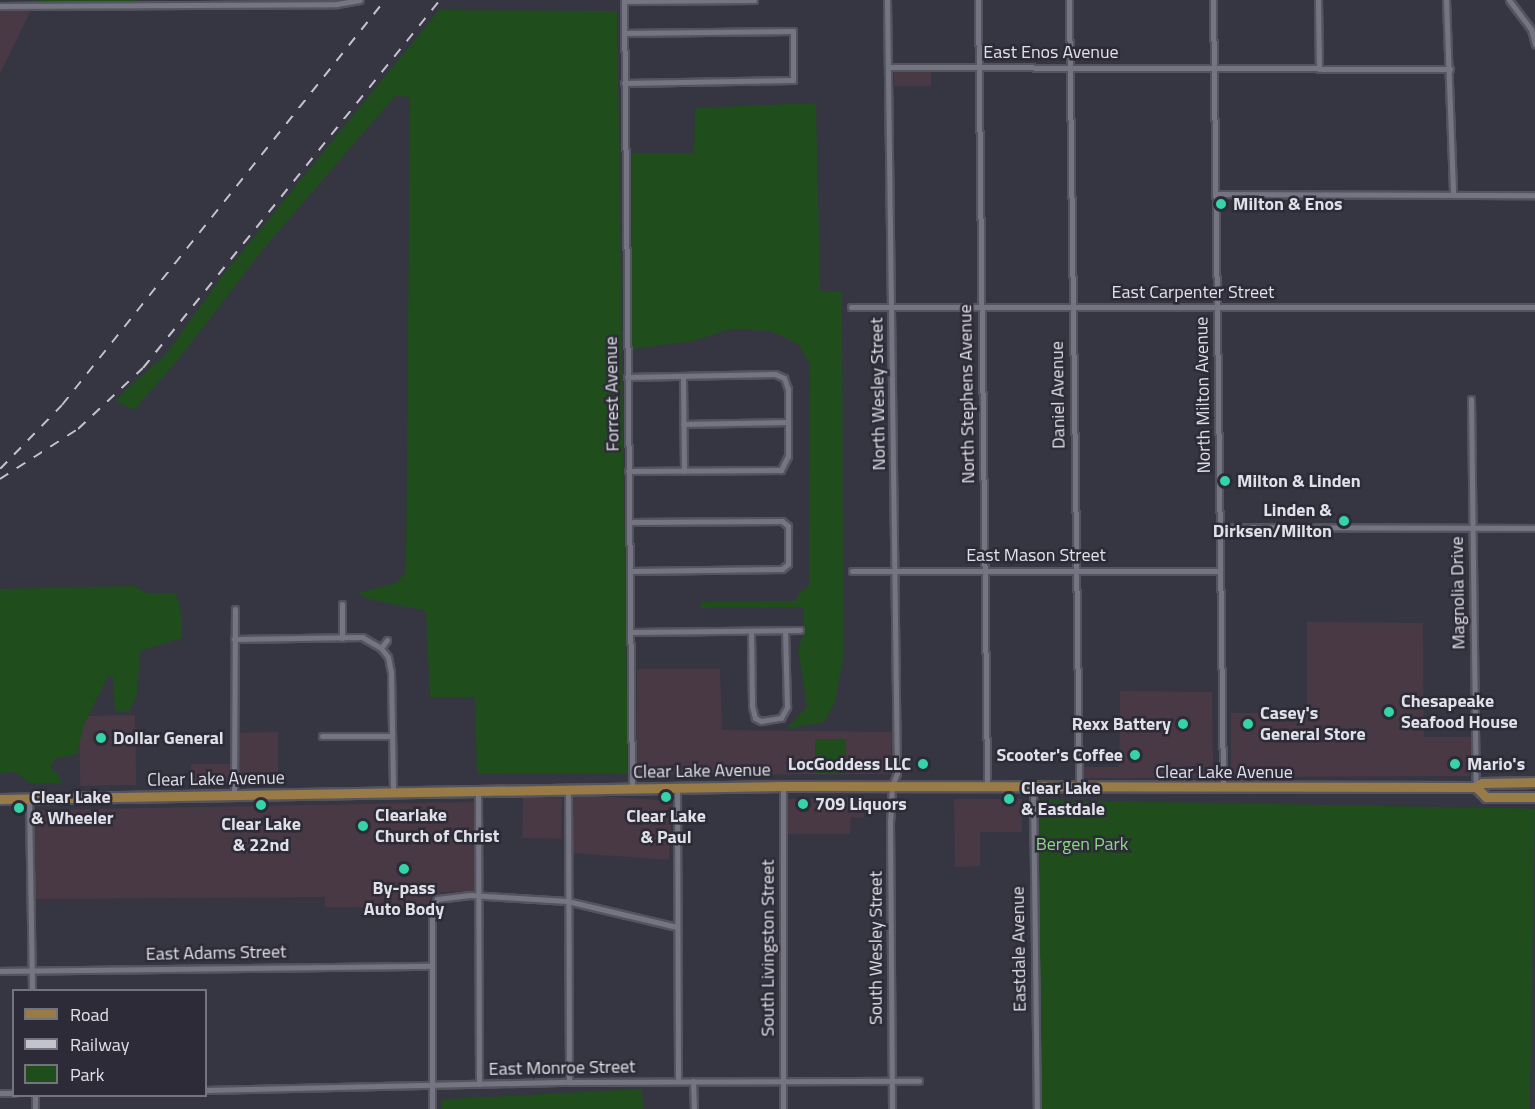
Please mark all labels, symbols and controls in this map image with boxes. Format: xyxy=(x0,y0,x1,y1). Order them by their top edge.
street label: East Enos Avenue xyxy=(983,41,1119,63)
place label: Milton & Enos xyxy=(1233,193,1343,215)
marker: Milton & Enos xyxy=(1214,197,1228,211)
street label: East Carpenter Street xyxy=(1112,281,1274,303)
street label: North Stephens Avenue xyxy=(955,304,979,484)
street label: North Milton Avenue xyxy=(1191,316,1215,474)
street label: North Wesley Street xyxy=(866,317,890,471)
street label: Forrest Avenue xyxy=(600,336,624,452)
street label: Daniel Avenue xyxy=(1046,341,1070,449)
place label: Milton & Linden xyxy=(1237,470,1361,492)
marker: Milton & Linden xyxy=(1218,474,1232,488)
place label: Linden & Dirksen/Milton xyxy=(1213,500,1332,542)
marker: Linden & Dirksen/Milton xyxy=(1337,514,1351,528)
street label: Magnolia Drive xyxy=(1446,536,1470,650)
street label: East Mason Street xyxy=(966,544,1106,566)
place label: Chesapeake Seafood House xyxy=(1401,691,1518,734)
place label: Casey's General Store xyxy=(1260,703,1366,746)
marker: Chesapeake Seafood House xyxy=(1382,705,1396,719)
place label: Rexx Battery xyxy=(1072,713,1171,735)
marker: Rexx Battery xyxy=(1176,717,1190,731)
marker: Casey's General Store xyxy=(1241,717,1255,731)
place label: Dollar General xyxy=(113,727,224,749)
marker: Dollar General xyxy=(94,731,108,745)
place label: Scooter's Coffee xyxy=(997,744,1123,766)
marker: Scooter's Coffee xyxy=(1128,748,1142,762)
place label: LocGoddess LLC xyxy=(788,753,911,775)
place label: Mario's xyxy=(1467,753,1525,775)
marker: LocGoddess LLC xyxy=(916,757,930,771)
marker: Mario's xyxy=(1448,757,1462,771)
street label: Clear Lake Avenue xyxy=(633,759,771,783)
street label: Clear Lake Avenue xyxy=(1155,761,1293,783)
street label: Clear Lake Avenue xyxy=(147,767,285,791)
place label: Clear Lake & Eastdale xyxy=(1021,778,1105,820)
place label: Clear Lake & Wheeler xyxy=(31,787,113,830)
marker: Clear Lake & Paul xyxy=(659,790,673,804)
marker: Clear Lake & Eastdale xyxy=(1002,792,1016,806)
place label: 709 Liquors xyxy=(815,793,907,815)
marker: 709 Liquors xyxy=(796,797,810,811)
marker: Clear Lake & 22nd xyxy=(254,798,268,812)
marker: Clear Lake & Wheeler xyxy=(12,801,26,815)
place label: Clearlake Church of Christ xyxy=(375,805,499,848)
place label: Clear Lake & Paul xyxy=(626,806,706,848)
place label: Clear Lake & 22nd xyxy=(221,814,301,856)
marker: Clearlake Church of Christ xyxy=(356,819,370,833)
park label: Bergen Park xyxy=(1036,833,1128,855)
street label: South Livingston Street xyxy=(757,859,779,1037)
marker: By-pass Auto Body xyxy=(397,862,411,876)
street label: South Wesley Street xyxy=(865,871,887,1025)
place label: By-pass Auto Body xyxy=(364,878,444,920)
street label: Eastdale Avenue xyxy=(1007,886,1031,1012)
street label: East Adams Street xyxy=(146,941,286,965)
legend xyxy=(12,989,207,1097)
text: Road xyxy=(70,1001,109,1028)
text: Railway xyxy=(70,1031,129,1058)
street label: East Monroe Street xyxy=(488,1056,636,1080)
text: Park xyxy=(70,1061,104,1088)

